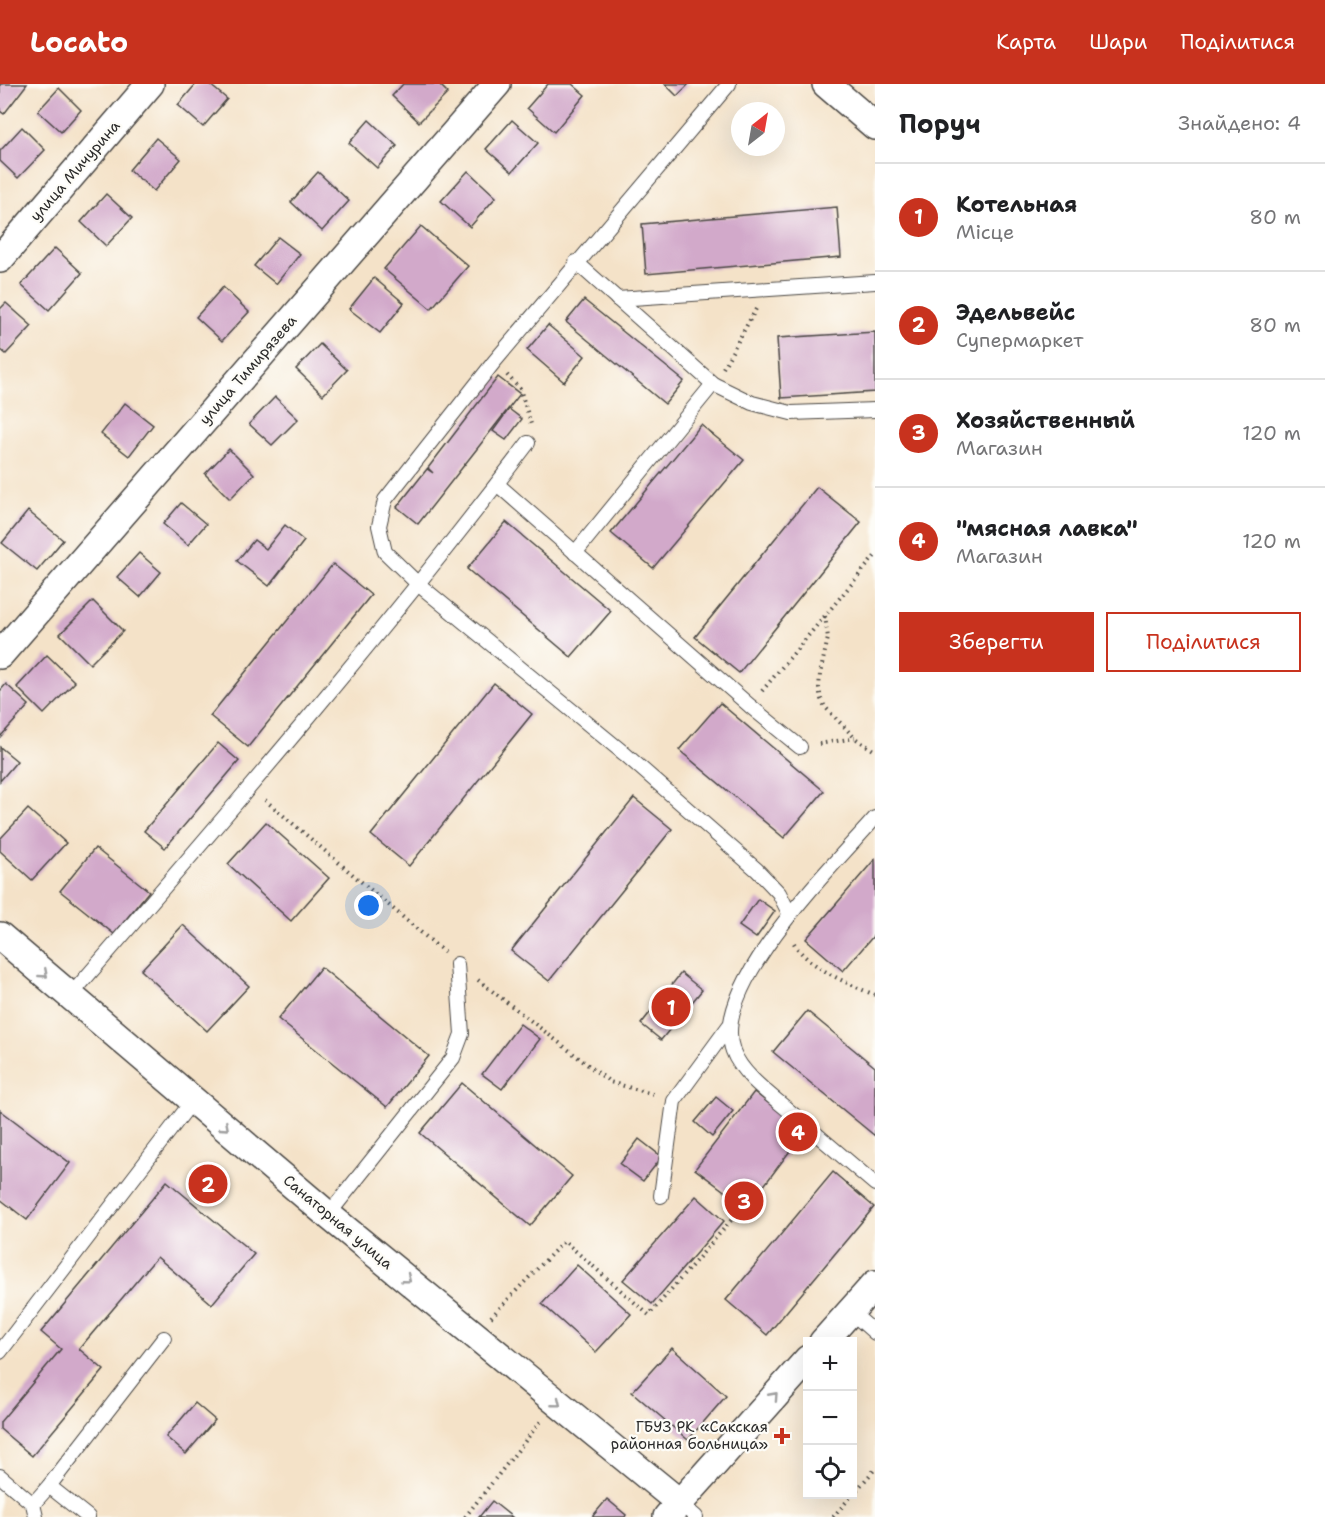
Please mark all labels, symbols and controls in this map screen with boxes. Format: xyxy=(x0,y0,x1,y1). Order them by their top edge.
text: Locato xyxy=(30,23,128,61)
text: Карта xyxy=(996,28,1056,56)
text: Шари xyxy=(1089,28,1147,56)
text: Поділитися xyxy=(1180,28,1295,56)
north arrow xyxy=(731,102,785,156)
text: Поруч xyxy=(899,106,981,141)
text: Знайдено: 4 xyxy=(1178,110,1301,136)
street label: улица Мичурина xyxy=(26,116,125,226)
text: Котельная xyxy=(956,190,1077,219)
text: 1 xyxy=(914,204,923,230)
text: 80 m xyxy=(1249,204,1301,230)
text: Місце xyxy=(956,219,1014,245)
text: Эдельвейс xyxy=(956,298,1075,327)
street label: улица Тимирязева xyxy=(195,310,302,429)
text: 2 xyxy=(912,312,926,338)
text: 80 m xyxy=(1249,312,1301,338)
text: Супермаркет xyxy=(956,327,1083,353)
text: Хозяйственный xyxy=(956,406,1135,435)
text: 3 xyxy=(912,420,926,446)
text: 120 m xyxy=(1242,420,1301,446)
text: Магазин xyxy=(956,435,1043,461)
text: "мясная лавка" xyxy=(956,514,1138,543)
text: 4 xyxy=(912,528,926,554)
text: 120 m xyxy=(1242,528,1301,554)
text: Магазин xyxy=(956,543,1043,569)
button: Зберегти xyxy=(899,612,1094,672)
button: Поділитися xyxy=(1106,612,1301,672)
your location xyxy=(354,891,383,920)
one-way arrow xyxy=(37,967,48,978)
pin: 1 xyxy=(652,984,690,1030)
pin: 4 xyxy=(778,1110,818,1154)
one-way arrow xyxy=(219,1119,230,1130)
pin: 2 xyxy=(188,1162,228,1206)
street label: Санаторная улица xyxy=(279,1170,397,1274)
pin: 3 xyxy=(724,1178,764,1224)
one-way arrow xyxy=(400,1272,411,1283)
map controls xyxy=(803,1337,857,1499)
button: + xyxy=(803,1337,857,1391)
button: − xyxy=(803,1391,857,1445)
one-way arrow xyxy=(767,1392,778,1403)
one-way arrow xyxy=(550,1396,561,1407)
place label: ГБУЗ РК «Сакская районная больница» xyxy=(611,1417,768,1454)
marker: ГБУЗ РК «Сакская районная больница» xyxy=(773,1427,791,1445)
button: locate xyxy=(803,1445,857,1499)

